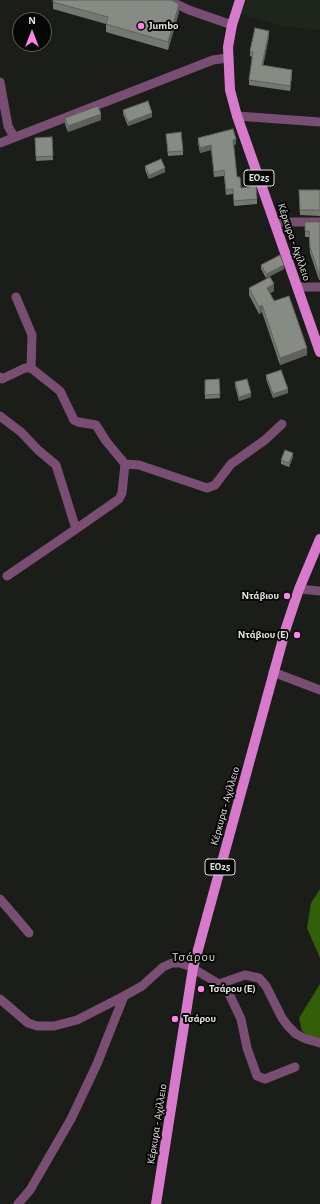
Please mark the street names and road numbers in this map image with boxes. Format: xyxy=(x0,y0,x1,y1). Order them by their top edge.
road number: ΕΟ25 xyxy=(244,170,274,186)
street label: Κέρκυρα - Αχίλλειο xyxy=(275,201,313,283)
street label: Κέρκυρα - Αχίλλειο xyxy=(207,765,243,847)
road number: ΕΟ25 xyxy=(205,859,235,875)
street label: Κέρκυρα - Αχίλλειο xyxy=(144,1083,170,1165)

